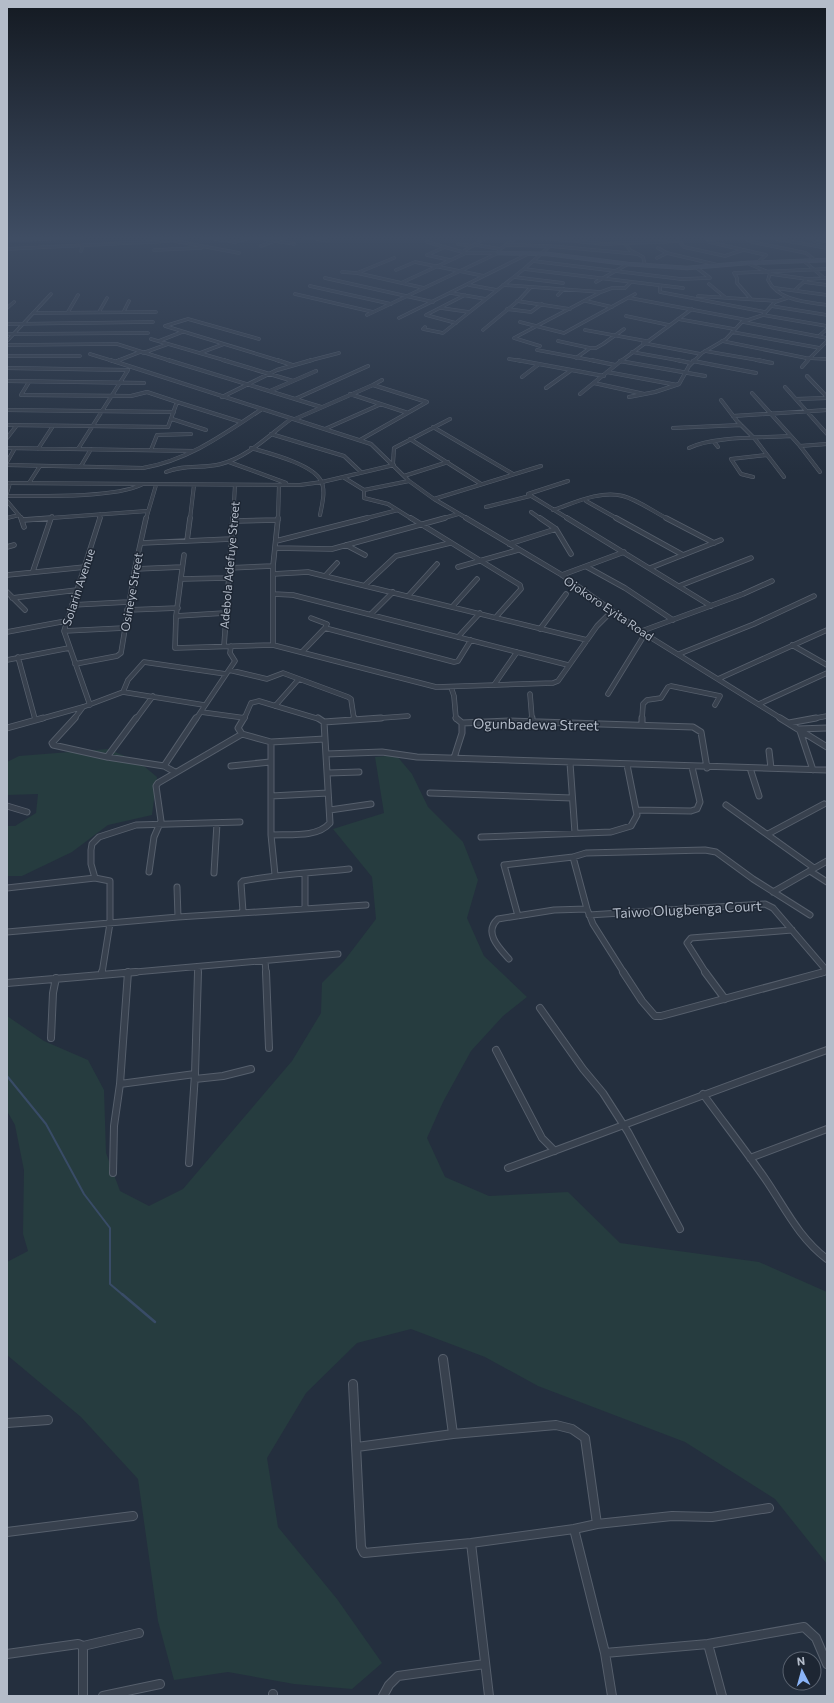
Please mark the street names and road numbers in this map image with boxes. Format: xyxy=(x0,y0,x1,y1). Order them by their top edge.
street label: Adebola Adefuye Street xyxy=(216,500,242,630)
street label: Solarin Avenue xyxy=(59,547,97,627)
street label: Osineye Street xyxy=(117,551,145,633)
street label: Ojokoro Eyita Road xyxy=(561,573,657,643)
street label: Ogunbadewa Street xyxy=(473,714,600,734)
street label: Taiwo Olugbenga Court xyxy=(612,897,762,921)

